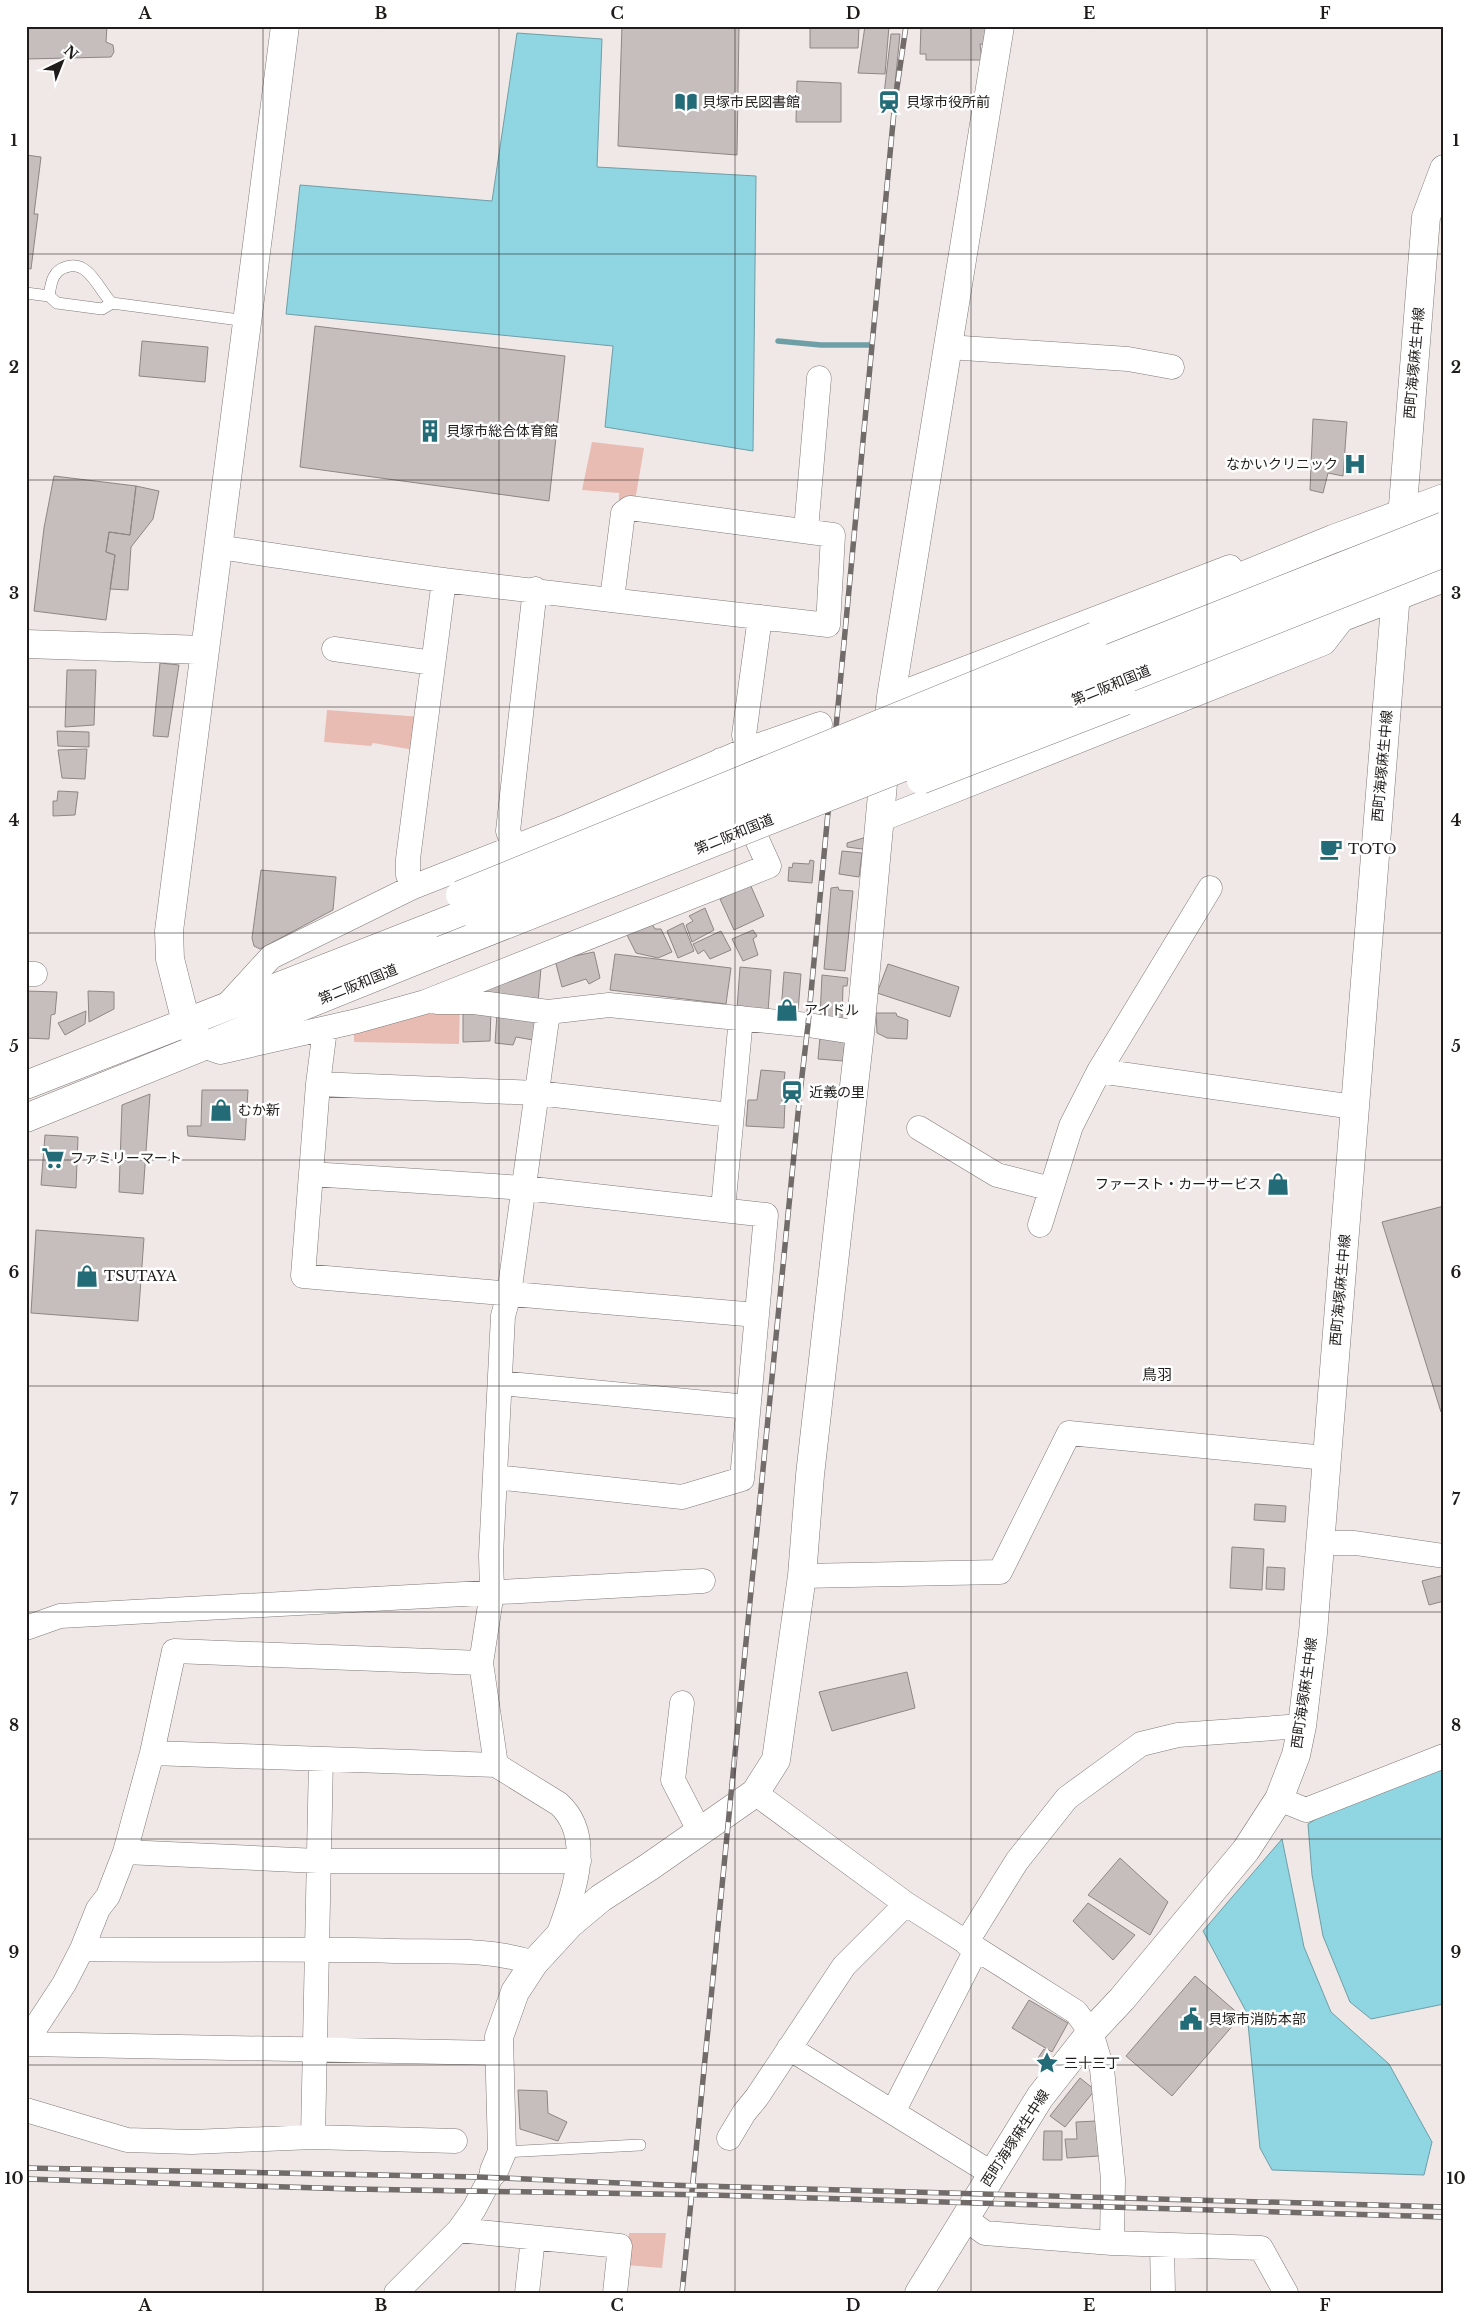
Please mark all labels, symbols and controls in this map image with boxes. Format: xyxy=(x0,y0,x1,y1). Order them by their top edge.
text: A xyxy=(138,3,153,23)
text: B xyxy=(375,3,388,23)
text: C xyxy=(610,3,624,23)
text: D xyxy=(846,3,860,23)
text: E xyxy=(1083,3,1095,23)
text: F xyxy=(1319,3,1331,23)
north arrow xyxy=(38,38,88,88)
text: N xyxy=(60,41,82,64)
library icon: 貝塚市民図書館 xyxy=(673,89,699,115)
station icon: 貝塚市役所前 xyxy=(876,89,902,115)
place label: 貝塚市民図書館 xyxy=(702,93,800,111)
place label: 貝塚市役所前 xyxy=(906,93,990,111)
text: 1 xyxy=(11,130,18,150)
text: 1 xyxy=(1453,130,1460,150)
street label: 西町海塚麻生中線 xyxy=(1400,306,1428,420)
text: 2 xyxy=(9,357,19,377)
text: 2 xyxy=(1451,357,1461,377)
building icon: 貝塚市総合体育館 xyxy=(417,418,443,444)
place label: 貝塚市総合体育館 xyxy=(446,422,558,440)
hospital icon: なかいクリニック xyxy=(1342,451,1368,477)
place label: なかいクリニック xyxy=(1226,455,1338,473)
text: 3 xyxy=(9,583,19,603)
text: 3 xyxy=(1451,583,1461,603)
street label: 第二阪和国道 xyxy=(1069,661,1153,709)
street label: 西町海塚麻生中線 xyxy=(1368,709,1396,823)
text: 4 xyxy=(9,810,19,830)
street label: 第二阪和国道 xyxy=(692,810,776,858)
text: 4 xyxy=(1451,810,1461,830)
cafe icon: TOTO xyxy=(1318,836,1344,862)
place label: TOTO xyxy=(1348,840,1397,858)
street label: 第二阪和国道 xyxy=(316,960,400,1008)
shop icon: アイドル xyxy=(774,997,800,1023)
place label: アイドル xyxy=(804,1001,859,1019)
text: 5 xyxy=(9,1036,19,1056)
text: 5 xyxy=(1451,1036,1461,1056)
station icon: 近義の里 xyxy=(779,1079,805,1105)
place label: 近義の里 xyxy=(809,1083,865,1101)
shop icon: むか新 xyxy=(208,1097,234,1123)
place label: むか新 xyxy=(238,1101,280,1119)
supermarket icon: ファミリーマート xyxy=(40,1145,66,1171)
place label: ファミリーマート xyxy=(70,1149,182,1167)
shop icon: ファースト・カーサービス xyxy=(1265,1171,1291,1197)
place label: ファースト・カーサービス xyxy=(1095,1175,1262,1193)
street label: 西町海塚麻生中線 xyxy=(1326,1233,1354,1347)
text: 6 xyxy=(9,1262,20,1282)
text: 6 xyxy=(1451,1262,1462,1282)
shop icon: TSUTAYA xyxy=(74,1263,100,1289)
place label: TSUTAYA xyxy=(104,1267,177,1285)
district label: 鳥羽 xyxy=(1142,1365,1172,1384)
text: 7 xyxy=(10,1489,19,1509)
text: 7 xyxy=(1452,1489,1461,1509)
street label: 西町海塚麻生中線 xyxy=(1287,1636,1321,1750)
text: 8 xyxy=(9,1715,19,1735)
text: 8 xyxy=(1451,1715,1461,1735)
text: 9 xyxy=(9,1942,20,1962)
text: 9 xyxy=(1451,1942,1462,1962)
public building icon: 貝塚市消防本部 xyxy=(1178,2006,1204,2032)
place label: 貝塚市消防本部 xyxy=(1208,2010,1306,2028)
place icon: 三十三丁 xyxy=(1034,2050,1060,2076)
place label: 三十三丁 xyxy=(1064,2054,1120,2072)
street label: 西町海塚麻生中線 xyxy=(977,2086,1053,2190)
text: 10 xyxy=(4,2168,24,2188)
text: 10 xyxy=(1446,2168,1466,2188)
text: A xyxy=(138,2295,153,2315)
text: B xyxy=(375,2295,388,2315)
text: C xyxy=(610,2295,624,2315)
text: D xyxy=(846,2295,860,2315)
text: E xyxy=(1083,2295,1095,2315)
text: F xyxy=(1319,2295,1331,2315)

